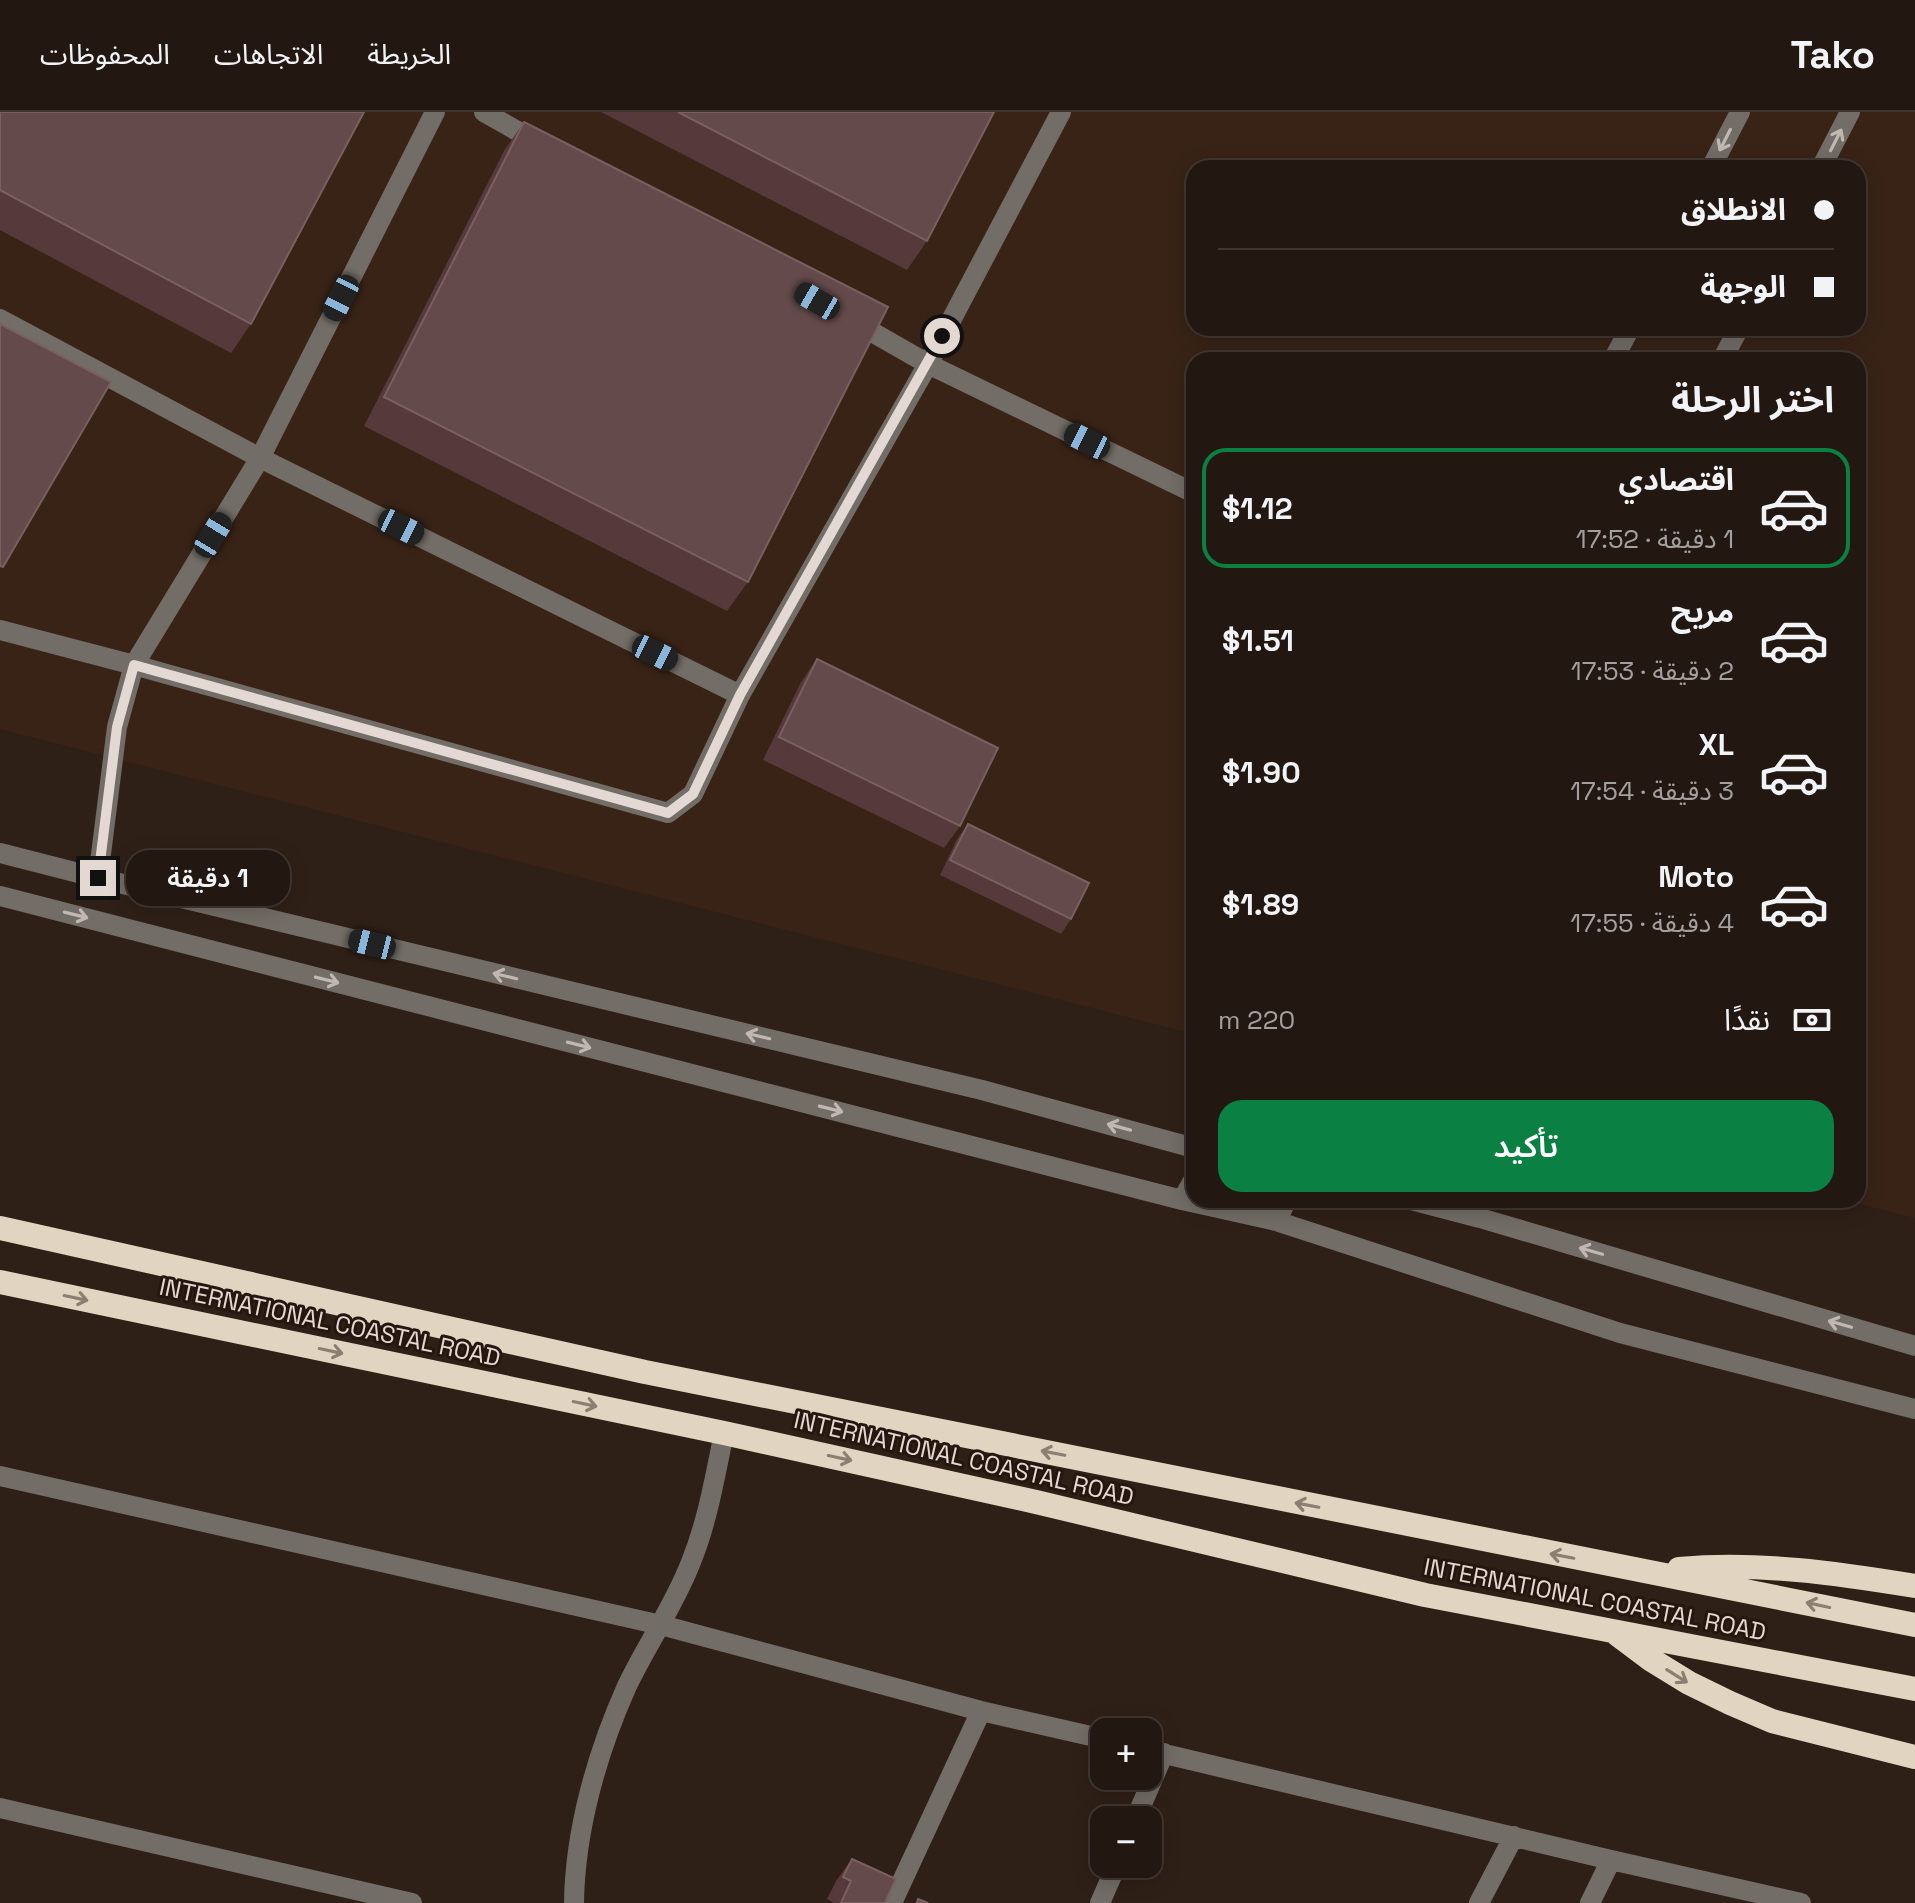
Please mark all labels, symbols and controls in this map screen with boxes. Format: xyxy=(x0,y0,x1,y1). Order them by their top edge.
text: Tako xyxy=(1790,31,1875,79)
text: المحفوظات xyxy=(40,36,170,72)
text: الاتجاهات xyxy=(214,36,323,72)
text: الخريطة xyxy=(367,36,451,72)
one-way arrow xyxy=(1717,128,1733,151)
one-way arrow xyxy=(1828,129,1844,152)
text: الانطلاق xyxy=(1681,190,1786,229)
text: الوجهة xyxy=(1701,267,1786,306)
car xyxy=(319,271,363,325)
car xyxy=(790,279,844,323)
route start xyxy=(924,318,960,354)
text: اختر الرحلة xyxy=(1671,377,1834,423)
car xyxy=(1060,420,1114,462)
text: اقتصادي xyxy=(1619,460,1734,499)
icon: car xyxy=(1758,472,1830,544)
text: $1.12 xyxy=(1222,489,1293,528)
car xyxy=(374,506,428,548)
car xyxy=(190,508,236,562)
text: 1 دقيقة · 17:52 xyxy=(1576,522,1734,556)
text: مريح xyxy=(1671,592,1734,631)
icon: car xyxy=(1758,604,1830,676)
text: $1.51 xyxy=(1222,621,1294,660)
car xyxy=(628,632,682,674)
text: 2 دقيقة · 17:53 xyxy=(1571,654,1734,688)
text: XL xyxy=(1698,725,1734,764)
icon: car xyxy=(1758,736,1830,808)
text: $1.90 xyxy=(1222,753,1301,792)
text: 3 دقيقة · 17:54 xyxy=(1570,774,1734,808)
callout: 1 دقيقة xyxy=(126,850,290,906)
text: Moto xyxy=(1658,857,1734,896)
route end xyxy=(80,860,116,896)
text: 1 دقيقة xyxy=(167,861,249,895)
icon: car xyxy=(1758,868,1830,940)
text: $1.89 xyxy=(1222,885,1299,924)
text: 4 دقيقة · 17:55 xyxy=(1570,906,1734,940)
one-way arrow xyxy=(62,908,88,923)
car xyxy=(346,927,398,961)
one-way arrow xyxy=(493,968,519,983)
one-way arrow xyxy=(314,973,340,988)
icon: cash xyxy=(1790,998,1834,1042)
text: نقدًا xyxy=(1724,1000,1770,1039)
text: 220 m xyxy=(1218,1003,1295,1037)
one-way arrow xyxy=(746,1028,771,1043)
one-way arrow xyxy=(566,1038,592,1053)
button: تأكيد xyxy=(1218,1100,1834,1192)
one-way arrow xyxy=(817,1103,843,1118)
one-way arrow xyxy=(1106,1119,1132,1134)
one-way arrow xyxy=(1578,1243,1604,1258)
street label: INTERNATIONAL COASTAL ROAD xyxy=(157,1271,503,1373)
one-way arrow xyxy=(63,1291,89,1306)
one-way arrow xyxy=(1828,1316,1854,1331)
one-way arrow xyxy=(318,1344,343,1359)
one-way arrow xyxy=(572,1397,598,1412)
street label: INTERNATIONAL COASTAL ROAD xyxy=(791,1404,1137,1512)
one-way arrow xyxy=(1040,1445,1066,1460)
one-way arrow xyxy=(826,1451,852,1466)
one-way arrow xyxy=(1295,1496,1321,1511)
one-way arrow xyxy=(1550,1548,1576,1563)
street label: INTERNATIONAL COASTAL ROAD xyxy=(1421,1551,1769,1647)
one-way arrow xyxy=(1805,1597,1831,1612)
one-way arrow xyxy=(1665,1668,1688,1684)
map controls xyxy=(1090,1718,1162,1878)
button: + xyxy=(1090,1718,1162,1790)
button: − xyxy=(1090,1806,1162,1878)

